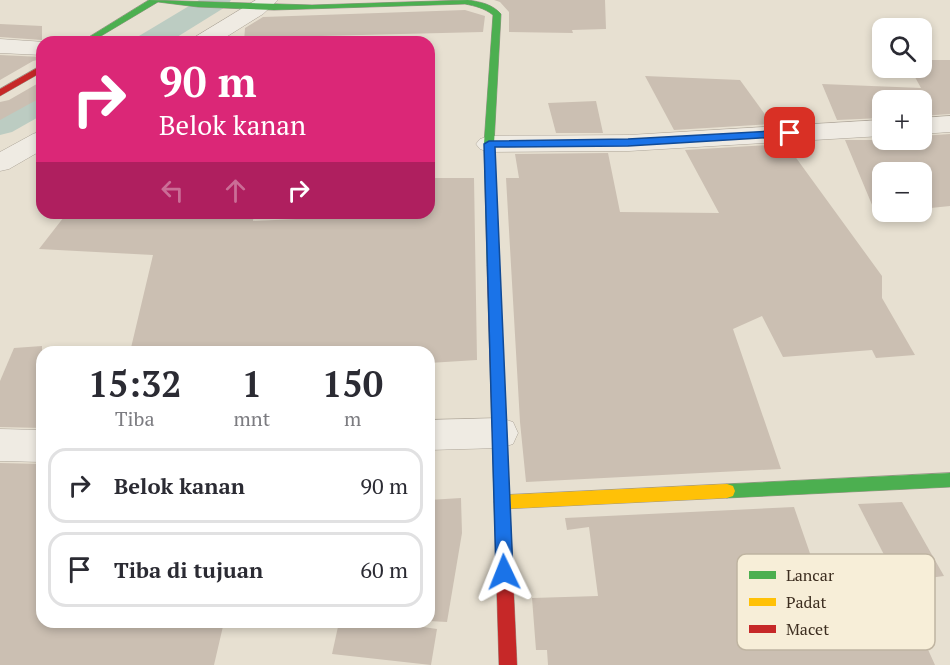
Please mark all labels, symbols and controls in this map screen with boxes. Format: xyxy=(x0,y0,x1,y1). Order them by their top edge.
map controls xyxy=(872,18,932,222)
button: search xyxy=(872,18,932,78)
text: 90 m xyxy=(159,53,257,109)
icon: right xyxy=(60,60,138,138)
button: + xyxy=(872,90,932,150)
text: Belok kanan xyxy=(159,107,306,143)
pin xyxy=(764,107,815,158)
icon: arrive xyxy=(773,116,806,149)
button: − xyxy=(872,162,932,222)
icon: left xyxy=(156,174,189,207)
icon: ahead xyxy=(219,174,252,207)
icon: right xyxy=(282,174,315,207)
text: 15:32 xyxy=(88,360,182,407)
text: 1 xyxy=(242,360,262,407)
text: 150 xyxy=(322,360,383,407)
text: Tiba xyxy=(115,405,154,432)
text: mnt xyxy=(234,405,270,432)
text: m xyxy=(344,405,361,432)
icon: right xyxy=(63,469,96,502)
text: Belok kanan xyxy=(114,471,245,500)
text: 90 m xyxy=(360,471,408,500)
position arrow xyxy=(472,540,536,604)
icon: arrive xyxy=(63,553,96,586)
legend xyxy=(737,554,935,650)
text: Tiba di tujuan xyxy=(114,555,263,584)
text: 60 m xyxy=(360,555,408,584)
text: Lancar xyxy=(786,564,835,586)
text: Padat xyxy=(786,591,827,613)
text: Macet xyxy=(786,618,829,640)

